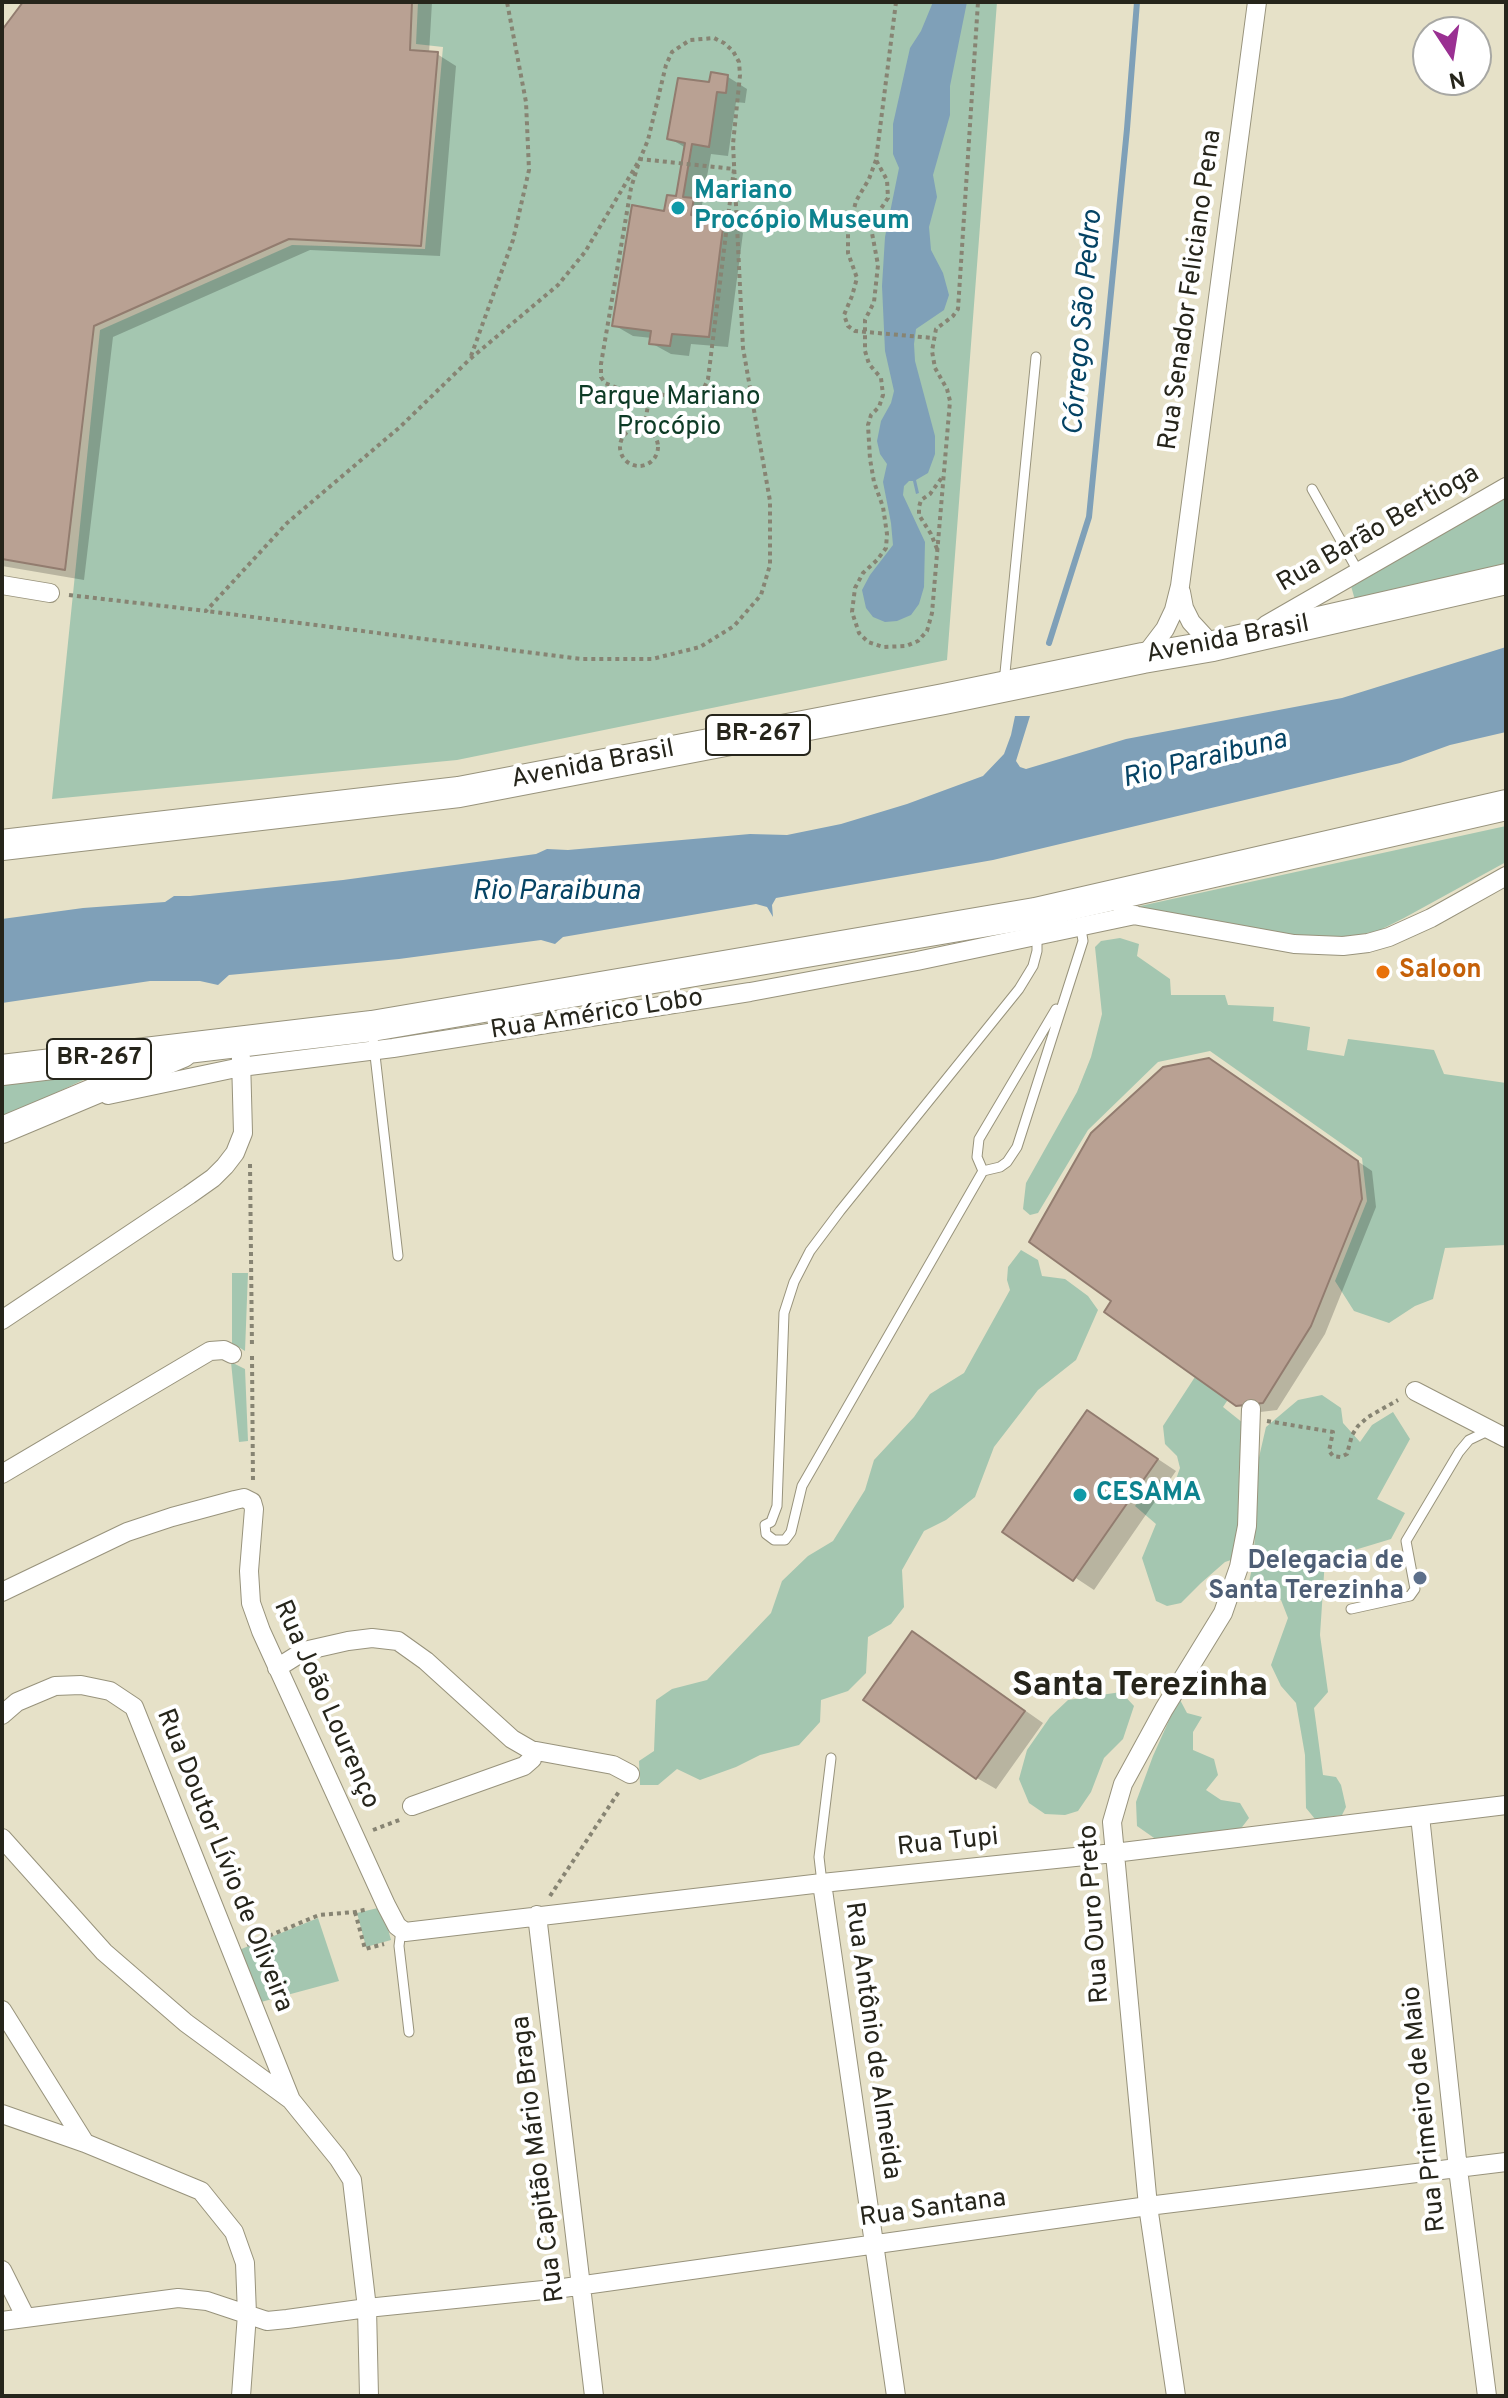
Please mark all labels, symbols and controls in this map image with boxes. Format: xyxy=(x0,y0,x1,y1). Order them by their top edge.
north arrow xyxy=(1412,16,1492,96)
text: N xyxy=(1446,63,1467,93)
street label: Rua Senador Feliciano Pena xyxy=(1154,128,1230,452)
place label: Mariano Procópio Museum xyxy=(694,177,910,238)
marker: Mariano Procópio Museum xyxy=(669,199,687,217)
water label: Córrego São Pedro xyxy=(1058,209,1112,437)
park label: Parque Mariano Procópio xyxy=(578,383,760,444)
street label: Rua Barão Bertioga xyxy=(1272,459,1486,601)
street label: Avenida Brasil xyxy=(1144,610,1312,672)
road number: BR-267 xyxy=(706,715,810,755)
water label: Rio Paraibuna xyxy=(1119,724,1291,798)
street label: Avenida Brasil xyxy=(509,735,677,797)
water label: Rio Paraibuna xyxy=(472,876,640,910)
place label: Saloon xyxy=(1399,956,1482,988)
marker: Saloon xyxy=(1374,963,1392,981)
street label: Rua Américo Lobo xyxy=(489,984,705,1048)
road number: BR-267 xyxy=(47,1039,151,1079)
place label: CESAMA xyxy=(1096,1479,1201,1511)
marker: CESAMA xyxy=(1071,1486,1089,1504)
place label: Delegacia de Santa Terezinha xyxy=(1208,1547,1404,1608)
marker: Delegacia de Santa Terezinha xyxy=(1411,1569,1429,1587)
street label: Rua João Lourenço xyxy=(265,1596,385,1814)
district label: Santa Terezinha xyxy=(1012,1668,1268,1708)
street label: Rua Doutor Lívio de Oliveira xyxy=(148,1705,298,2017)
street label: Rua Tupi xyxy=(896,1823,1000,1865)
street label: Rua Ouro Preto xyxy=(1074,1824,1118,2004)
street label: Rua Antônio de Almeida xyxy=(836,1900,906,2182)
street label: Rua Primeiro de Maio xyxy=(1398,1984,1454,2234)
street label: Rua Capitão Mário Braga xyxy=(507,2014,573,2304)
street label: Rua Santana xyxy=(858,2184,1008,2236)

